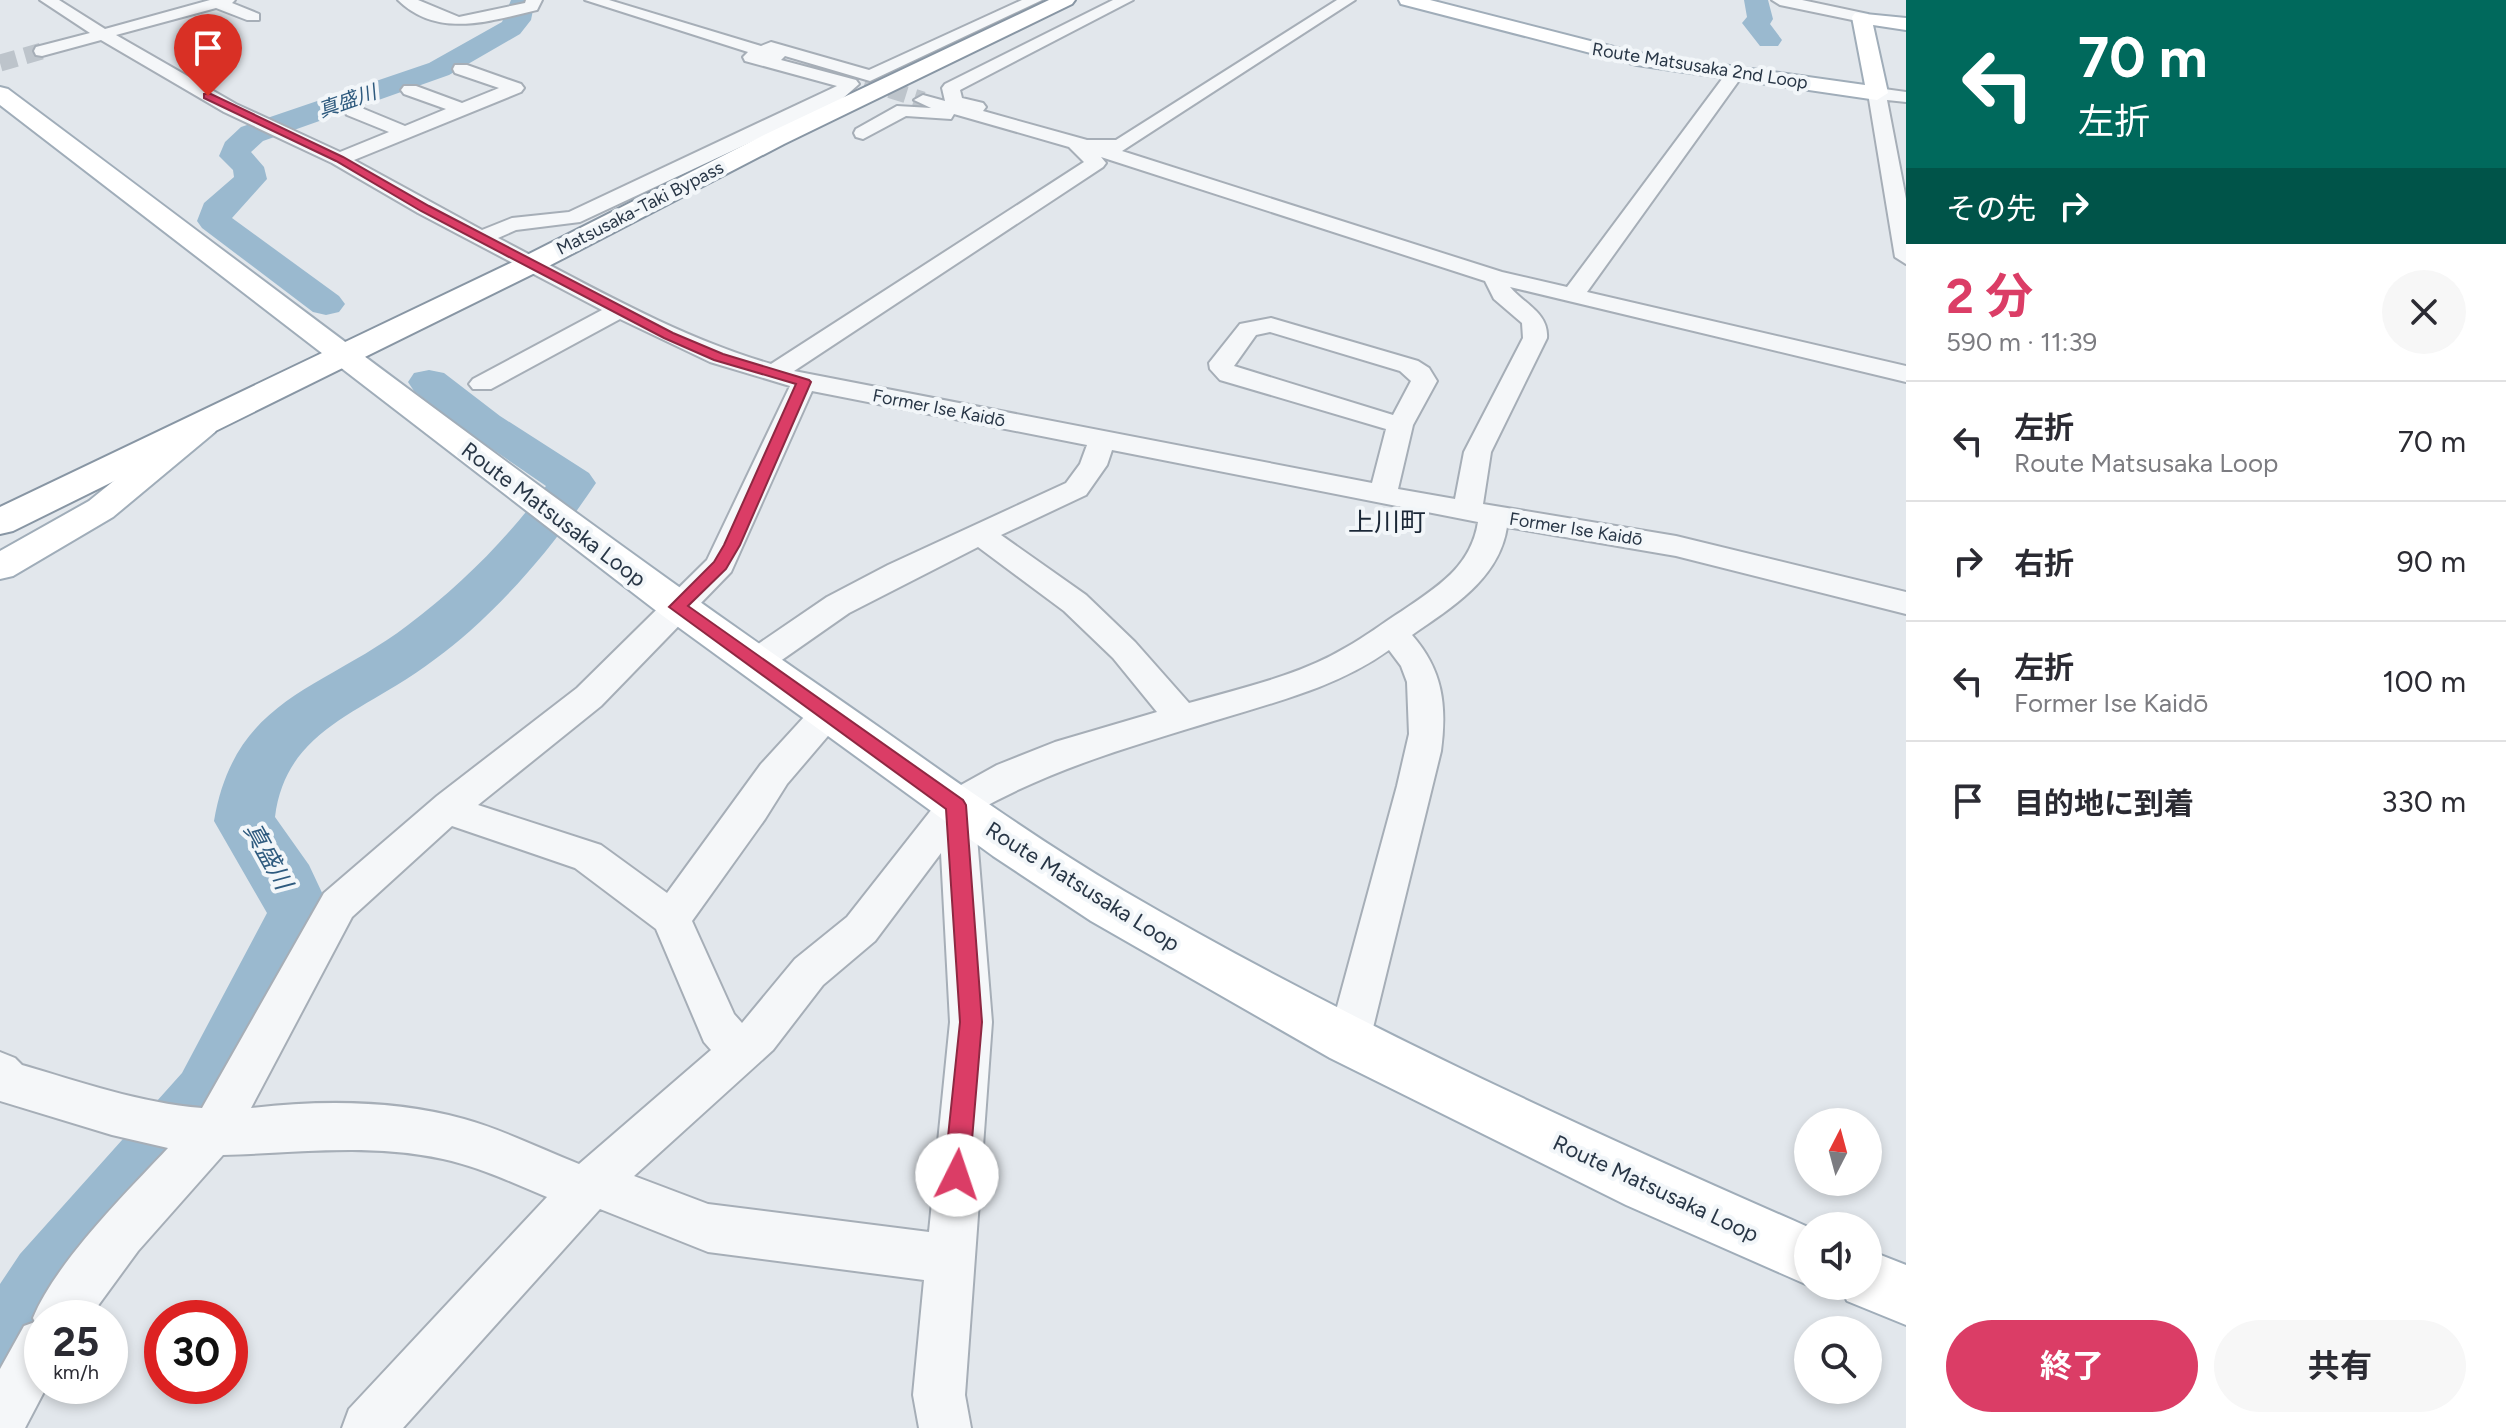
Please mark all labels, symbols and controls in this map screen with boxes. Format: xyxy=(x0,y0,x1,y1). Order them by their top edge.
pin xyxy=(174,14.0,242,96)
text: 70 m xyxy=(2078,24,2208,91)
icon: arrive xyxy=(186,26,230,70)
icon: left xyxy=(1946,32,2050,136)
street label: Route Matsusaka 2nd Loop xyxy=(1591,38,1809,94)
water label: 真盛川 xyxy=(315,79,381,122)
text: 左折 xyxy=(2078,100,2150,143)
street label: Matsusaka-Taki Bypass xyxy=(553,156,727,260)
icon: right xyxy=(2052,184,2096,228)
text: その先 xyxy=(1946,190,2036,227)
text: 2 分 xyxy=(1946,267,2033,325)
button: close xyxy=(2382,270,2466,354)
text: 590 m · 11:39 xyxy=(1946,326,2097,358)
street label: Former Ise Kaidō xyxy=(871,384,1007,432)
text: 左折 xyxy=(2014,409,2074,446)
icon: left xyxy=(1946,419,1990,463)
text: 70 m xyxy=(2398,423,2466,460)
street label: Route Matsusaka Loop xyxy=(456,436,651,592)
text: Route Matsusaka Loop xyxy=(2014,447,2278,479)
district label: 上川町 xyxy=(1348,506,1426,538)
street label: Former Ise Kaidō xyxy=(1508,508,1644,550)
icon: right xyxy=(1946,539,1990,583)
text: 90 m xyxy=(2397,543,2466,580)
text: 右折 xyxy=(2014,545,2074,582)
text: 左折 xyxy=(2014,649,2074,686)
icon: left xyxy=(1946,659,1990,703)
text: 100 m xyxy=(2382,663,2466,700)
text: Former Ise Kaidō xyxy=(2014,687,2208,719)
icon: arrive xyxy=(1946,779,1990,823)
text: 330 m xyxy=(2381,783,2466,820)
text: 目的地に到着 xyxy=(2014,785,2194,822)
street label: Route Matsusaka Loop xyxy=(981,816,1185,957)
water label: 真盛川 xyxy=(238,817,300,897)
north arrow xyxy=(1794,1108,1882,1196)
map controls xyxy=(1794,1108,1882,1404)
street label: Route Matsusaka Loop xyxy=(1549,1129,1763,1248)
position arrow xyxy=(915,1133,999,1217)
button: sound xyxy=(1794,1212,1882,1300)
speed limit sign: 30 xyxy=(144,1300,248,1404)
button: search xyxy=(1794,1316,1882,1404)
text: 25 xyxy=(53,1318,99,1366)
button: 終了 xyxy=(1946,1320,2198,1412)
button: 共有 xyxy=(2214,1320,2466,1412)
text: km/h xyxy=(53,1360,99,1384)

